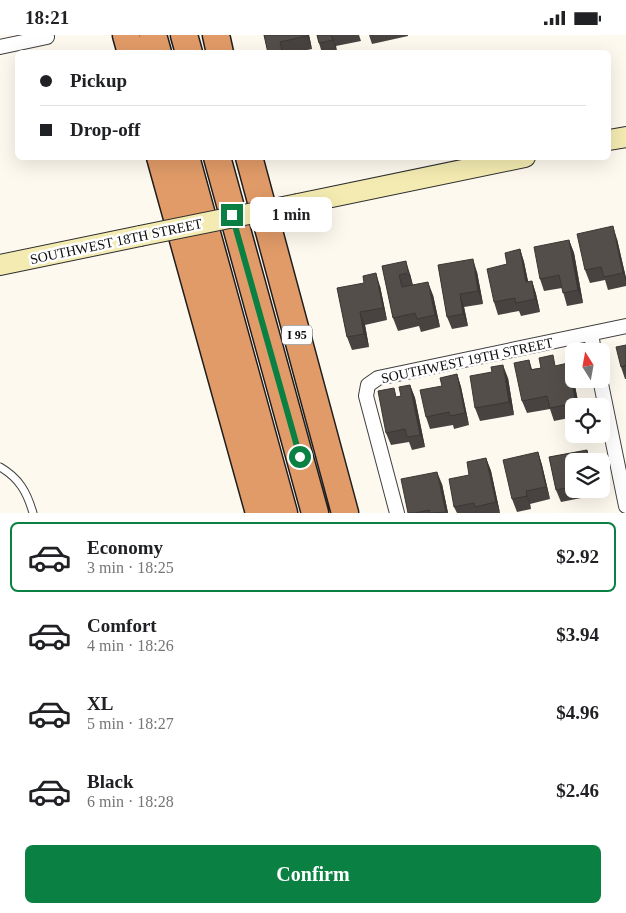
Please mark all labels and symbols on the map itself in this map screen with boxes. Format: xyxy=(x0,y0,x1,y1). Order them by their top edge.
callout: 1 min xyxy=(250,197,332,233)
route end xyxy=(221,204,243,226)
street label: SOUTHWEST 18TH STREET xyxy=(29,216,204,267)
road number: I 95 xyxy=(282,325,312,345)
street label: SOUTHWEST 19TH STREET xyxy=(380,335,555,386)
north arrow xyxy=(565,343,610,387)
route start xyxy=(289,446,311,468)

